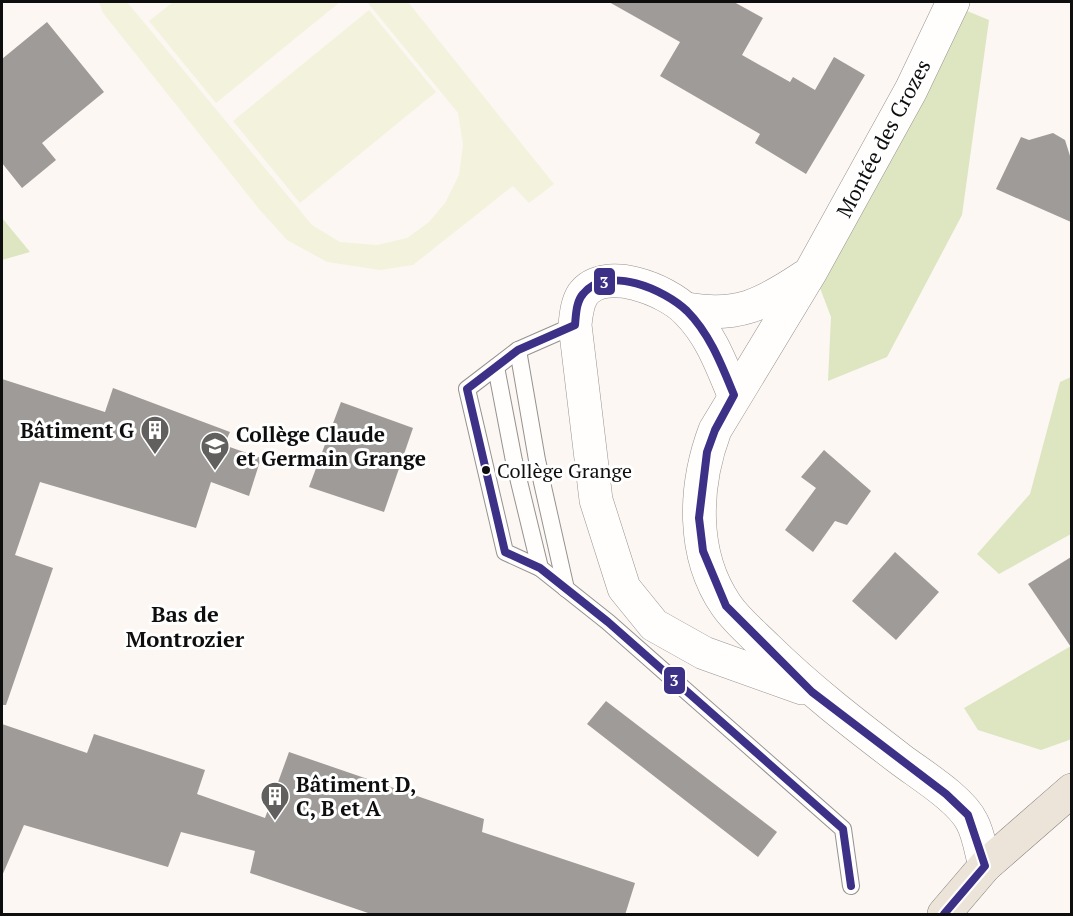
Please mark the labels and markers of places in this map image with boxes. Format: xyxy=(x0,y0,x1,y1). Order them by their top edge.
building icon: Bâtiment G xyxy=(139,414,171,456)
place label: Bâtiment G xyxy=(20,416,134,444)
place label: Collège Claude et Germain Grange xyxy=(236,420,426,472)
school or university icon: Collège Claude et Germain Grange xyxy=(199,430,231,472)
place label: Collège Grange xyxy=(497,457,632,484)
marker: Collège Grange xyxy=(480,464,492,476)
place label: Bâtiment D, C, B et A xyxy=(296,770,416,822)
building icon: Bâtiment D, C, B et A xyxy=(259,780,291,822)

